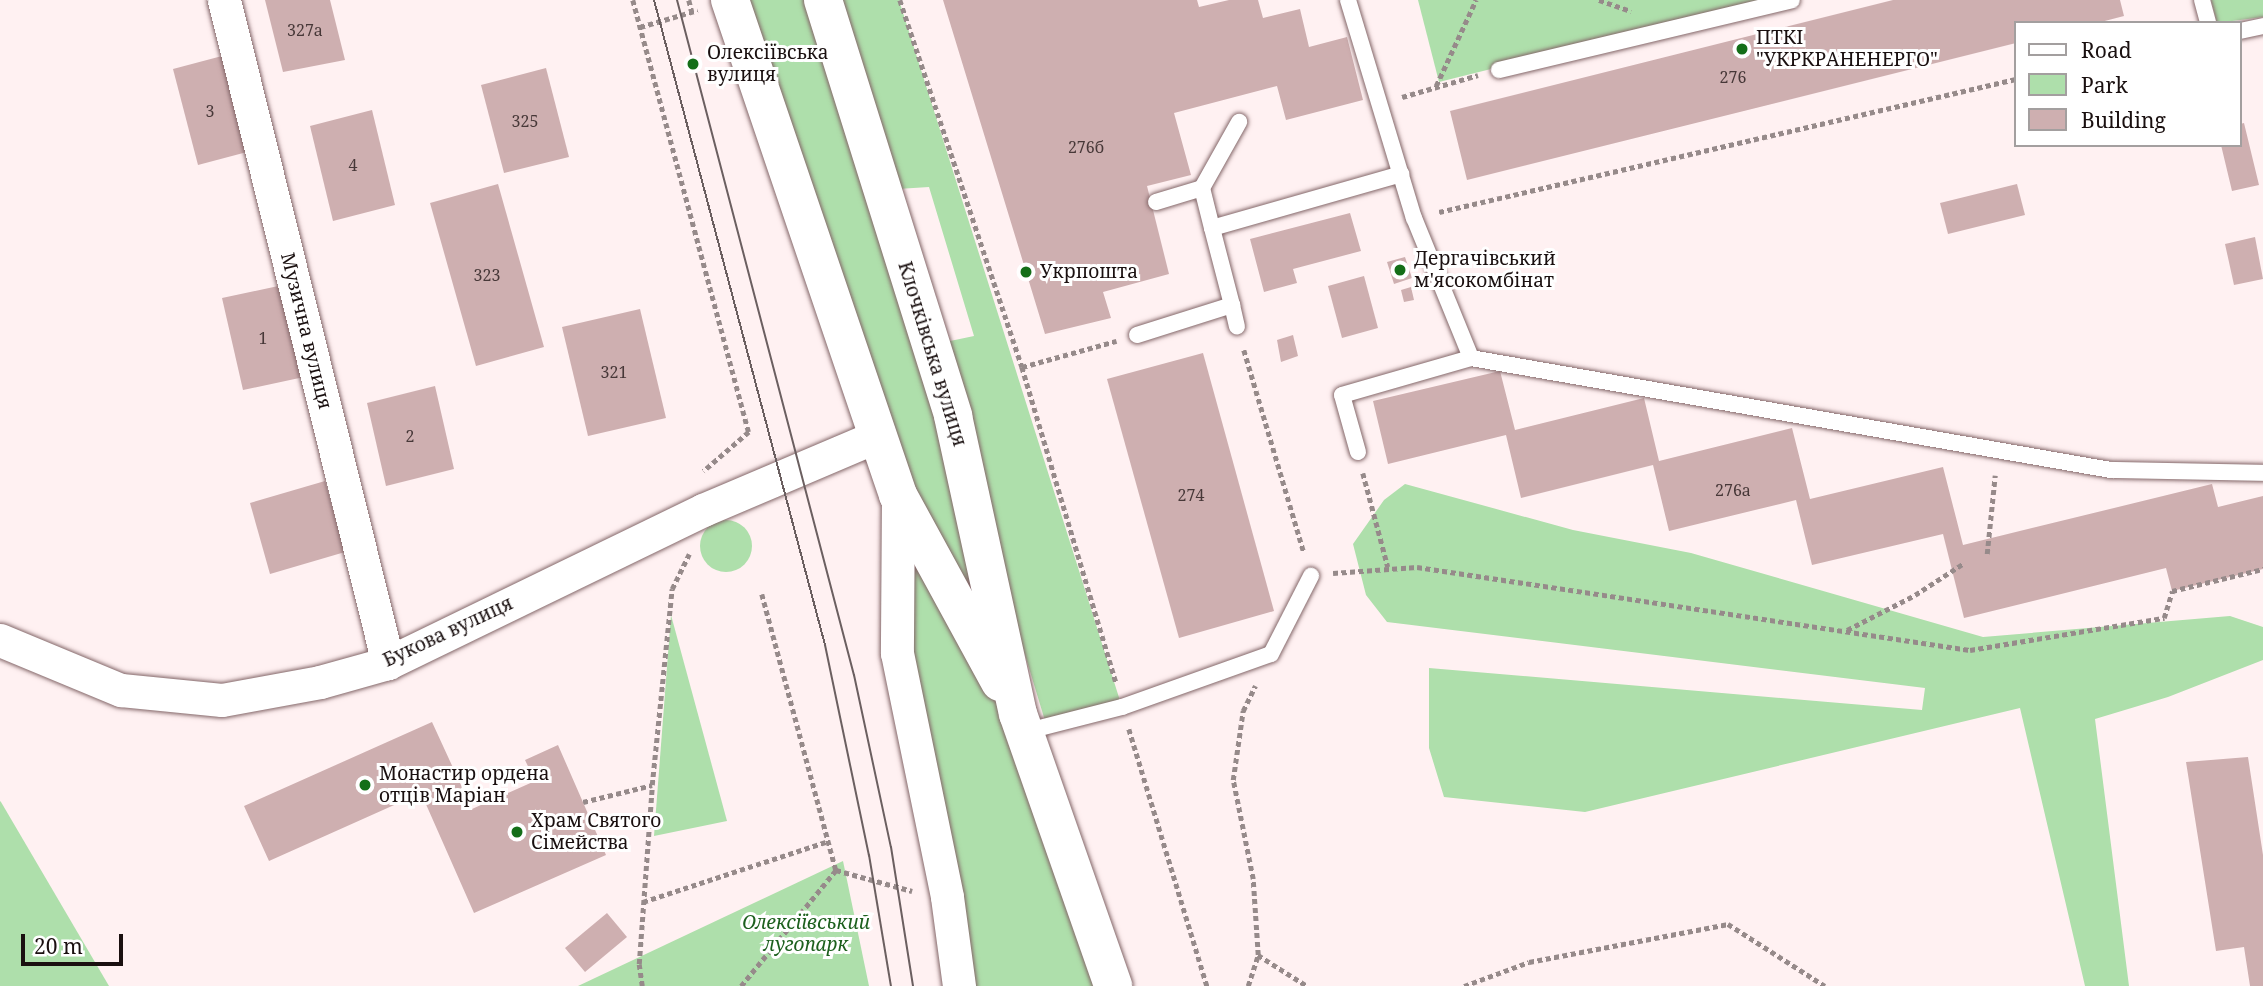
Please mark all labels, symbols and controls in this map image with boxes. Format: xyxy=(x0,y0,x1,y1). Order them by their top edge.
house number: 327а xyxy=(287,20,323,40)
legend xyxy=(2014,21,2242,147)
place label: ПТКІ "УКРКРАНЕНЕРГО" xyxy=(1756,27,1938,71)
text: Road xyxy=(2081,36,2132,64)
marker: ПТКІ "УКРКРАНЕНЕРГО" xyxy=(1734,41,1750,57)
place label: Олексіївська вулиця xyxy=(707,42,829,86)
marker: Олексіївська вулиця xyxy=(685,56,701,72)
house number: 276 xyxy=(1720,67,1746,87)
text: Park xyxy=(2081,71,2128,99)
house number: 3 xyxy=(206,101,214,121)
text: Building xyxy=(2081,106,2166,134)
house number: 325 xyxy=(512,111,538,131)
house number: 276б xyxy=(1068,137,1104,157)
house number: 4 xyxy=(349,155,357,175)
place label: Дергачівський м'ясокомбінат xyxy=(1414,248,1556,292)
street label: Музична вулиця xyxy=(276,250,336,412)
street label: Клочківська вулиця xyxy=(893,259,971,449)
place label: Укрпошта xyxy=(1040,261,1138,283)
marker: Дергачівський м'ясокомбінат xyxy=(1392,262,1408,278)
marker: Укрпошта xyxy=(1018,264,1034,280)
house number: 323 xyxy=(474,265,500,285)
house number: 1 xyxy=(259,328,267,348)
house number: 321 xyxy=(601,362,627,382)
house number: 2 xyxy=(406,426,414,446)
house number: 276а xyxy=(1715,480,1751,500)
house number: 274 xyxy=(1178,485,1204,505)
street label: Букова вулиця xyxy=(380,592,516,672)
place label: Монастир ордена отців Маріан xyxy=(379,763,549,807)
marker: Монастир ордена отців Маріан xyxy=(357,777,373,793)
place label: Храм Святого Сімейства xyxy=(531,810,661,854)
marker: Храм Святого Сімейства xyxy=(509,824,525,840)
park label: Олексіївський лугопарк xyxy=(742,912,870,956)
scale bar xyxy=(24,920,126,964)
text: 20 m xyxy=(34,932,83,960)

